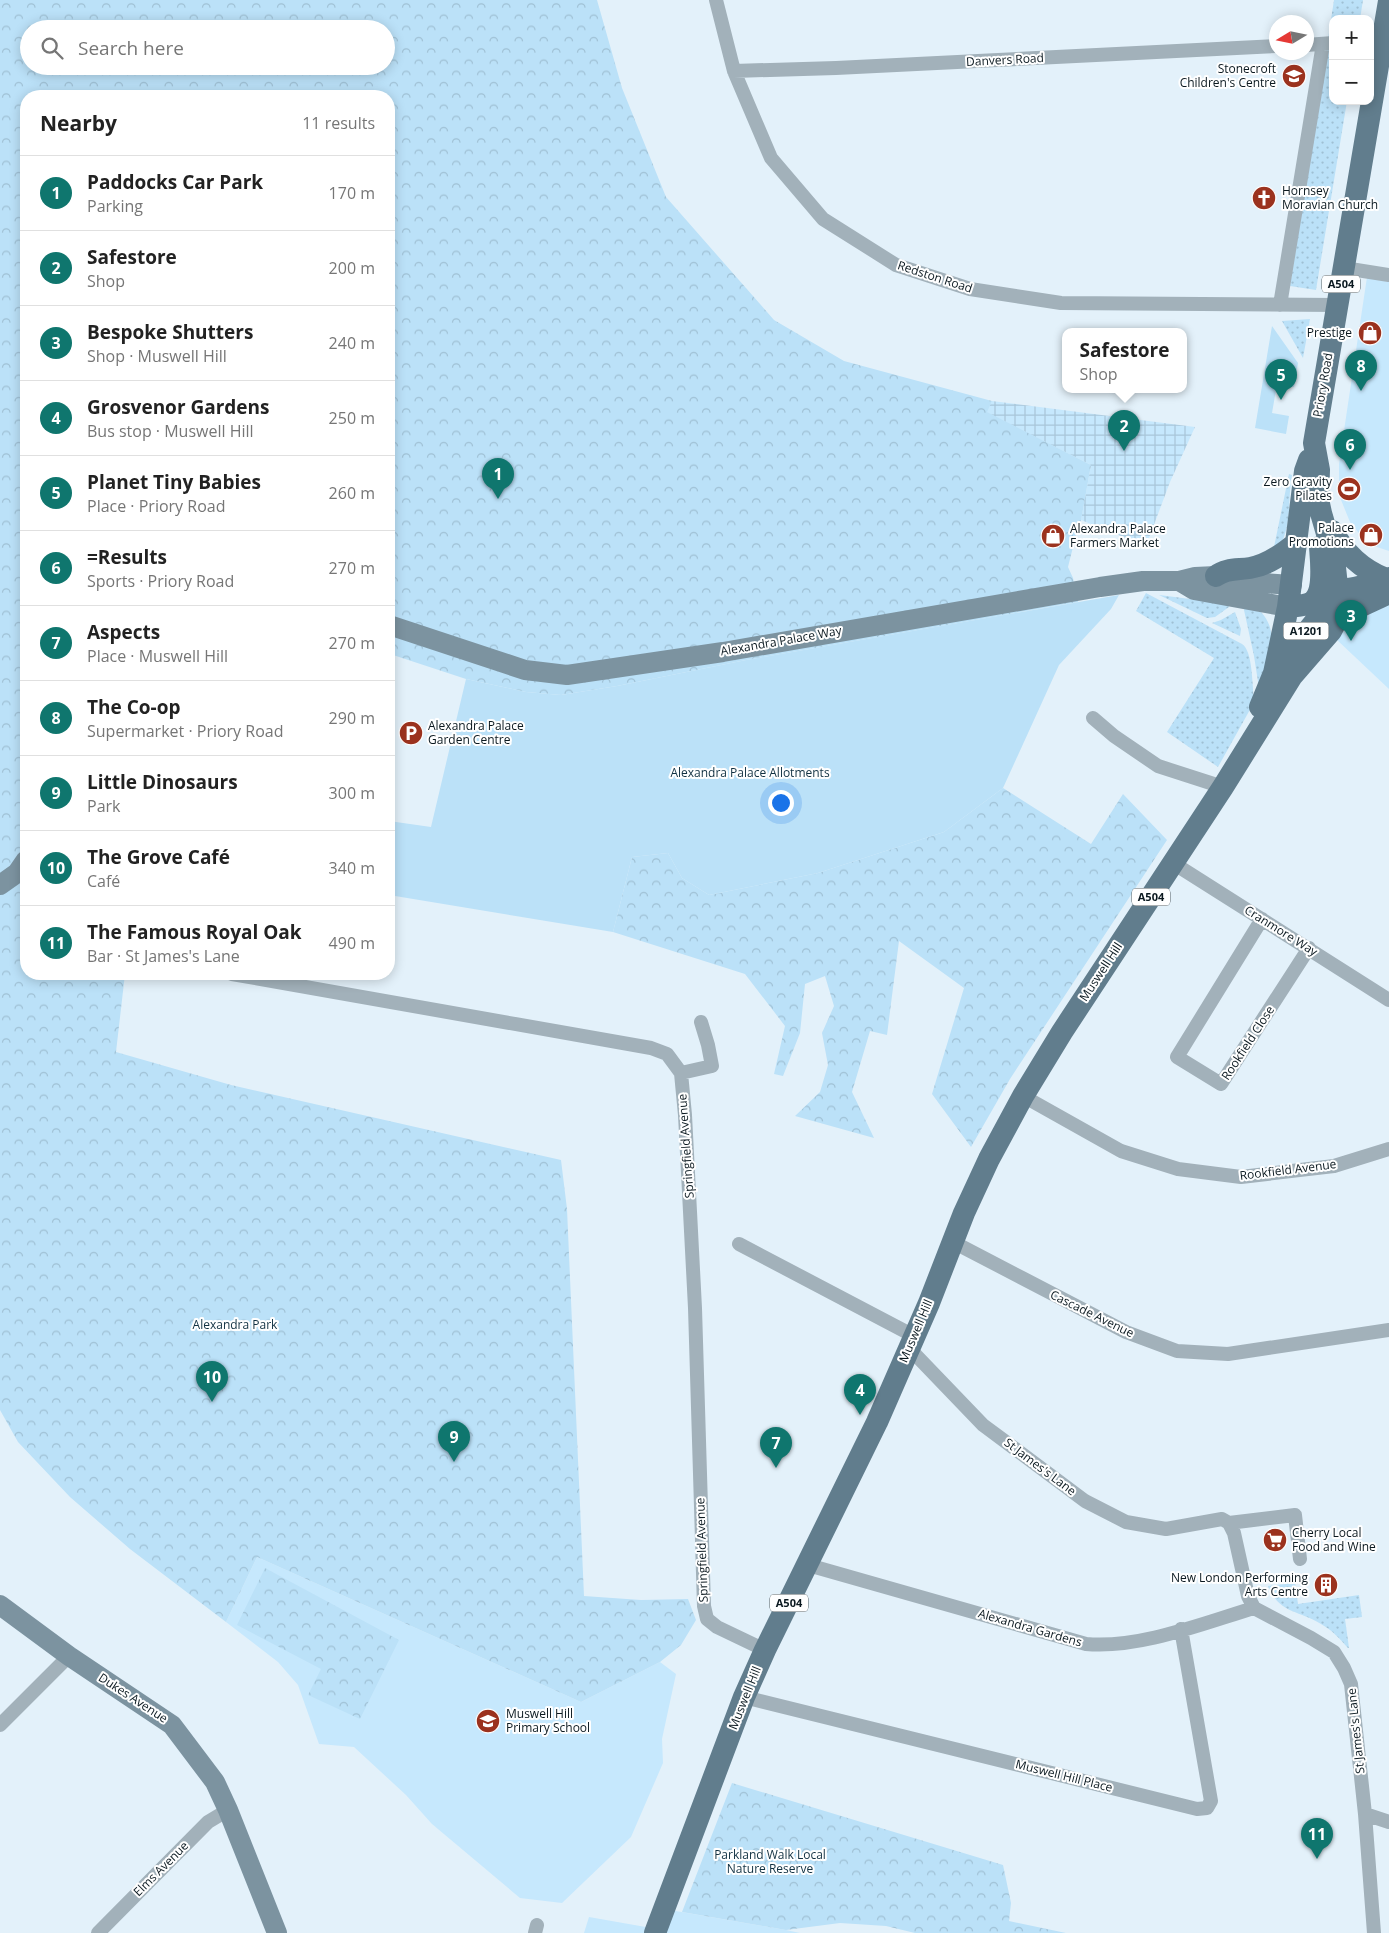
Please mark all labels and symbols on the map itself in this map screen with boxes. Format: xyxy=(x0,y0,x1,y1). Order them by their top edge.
north arrow xyxy=(1269,15,1314,60)
street label: Danvers Road xyxy=(966,49,1044,70)
place label: Stonecroft Children's Centre xyxy=(1180,60,1276,91)
school or university icon: Stonecroft Children's Centre xyxy=(1281,63,1307,89)
place label: Hornsey Moravian Church xyxy=(1282,182,1378,213)
church icon: Hornsey Moravian Church xyxy=(1251,185,1277,211)
street label: Redston Road xyxy=(896,256,975,297)
road number: A504 xyxy=(1322,276,1360,292)
shop icon: Prestige xyxy=(1357,320,1383,346)
place label: Prestige xyxy=(1307,324,1352,341)
pin: 8 xyxy=(1345,350,1377,391)
street label: Priory Road xyxy=(1308,351,1337,418)
pin: 5 xyxy=(1265,359,1297,400)
pin: 2 xyxy=(1108,410,1140,451)
pin: 6 xyxy=(1334,429,1366,470)
pin: 1 xyxy=(482,458,514,499)
place label: Zero Gravity Pilates xyxy=(1264,473,1333,504)
sports icon: Zero Gravity Pilates xyxy=(1336,476,1362,502)
place label: Palace Promotions xyxy=(1289,519,1354,550)
place label: Alexandra Palace Farmers Market xyxy=(1070,520,1166,551)
shop icon: Palace Promotions xyxy=(1358,522,1384,548)
shop icon: Alexandra Palace Farmers Market xyxy=(1040,523,1066,549)
pin: 3 xyxy=(1335,600,1367,641)
street label: Alexandra Palace Way xyxy=(719,621,844,660)
road number: A1201 xyxy=(1284,622,1328,640)
place label: Alexandra Palace Garden Centre xyxy=(428,717,524,748)
parking icon: Alexandra Palace Garden Centre xyxy=(398,720,424,746)
park label: Alexandra Palace Allotments xyxy=(670,764,830,781)
your location xyxy=(768,790,794,816)
road number: A504 xyxy=(1132,889,1170,906)
street label: Cranmore Way xyxy=(1241,901,1322,960)
street label: Muswell Hill xyxy=(1075,939,1126,1004)
street label: Rookfield Close xyxy=(1217,1002,1278,1083)
street label: Springfield Avenue xyxy=(673,1093,698,1199)
street label: Rookfield Avenue xyxy=(1239,1155,1337,1184)
street label: Cascade Avenue xyxy=(1047,1286,1137,1341)
street label: Muswell Hill xyxy=(895,1297,936,1365)
park label: Alexandra Park xyxy=(193,1316,278,1333)
pin: 10 xyxy=(196,1361,228,1402)
pin: 4 xyxy=(844,1374,876,1415)
pin: 9 xyxy=(438,1421,470,1462)
pin: 7 xyxy=(760,1427,792,1468)
street label: St James's Lane xyxy=(1001,1434,1080,1499)
street label: Springfield Avenue xyxy=(691,1497,712,1603)
place label: Cherry Local Food and Wine xyxy=(1292,1524,1376,1555)
supermarket icon: Cherry Local Food and Wine xyxy=(1262,1527,1288,1553)
place label: New London Performing Arts Centre xyxy=(1171,1569,1308,1600)
building icon: New London Performing Arts Centre xyxy=(1313,1572,1339,1598)
road number: A504 xyxy=(770,1595,808,1612)
street label: Alexandra Gardens xyxy=(976,1605,1084,1651)
street label: Muswell Hill xyxy=(724,1664,765,1732)
street label: Dukes Avenue xyxy=(95,1669,172,1727)
street label: St James's Lane xyxy=(1343,1687,1368,1775)
place label: Muswell Hill Primary School xyxy=(506,1705,590,1736)
school or university icon: Muswell Hill Primary School xyxy=(475,1708,501,1734)
street label: Muswell Hill Place xyxy=(1014,1755,1115,1796)
pin: 11 xyxy=(1301,1818,1333,1859)
street label: Elms Avenue xyxy=(129,1837,192,1900)
park label: Parkland Walk Local Nature Reserve xyxy=(714,1846,826,1877)

